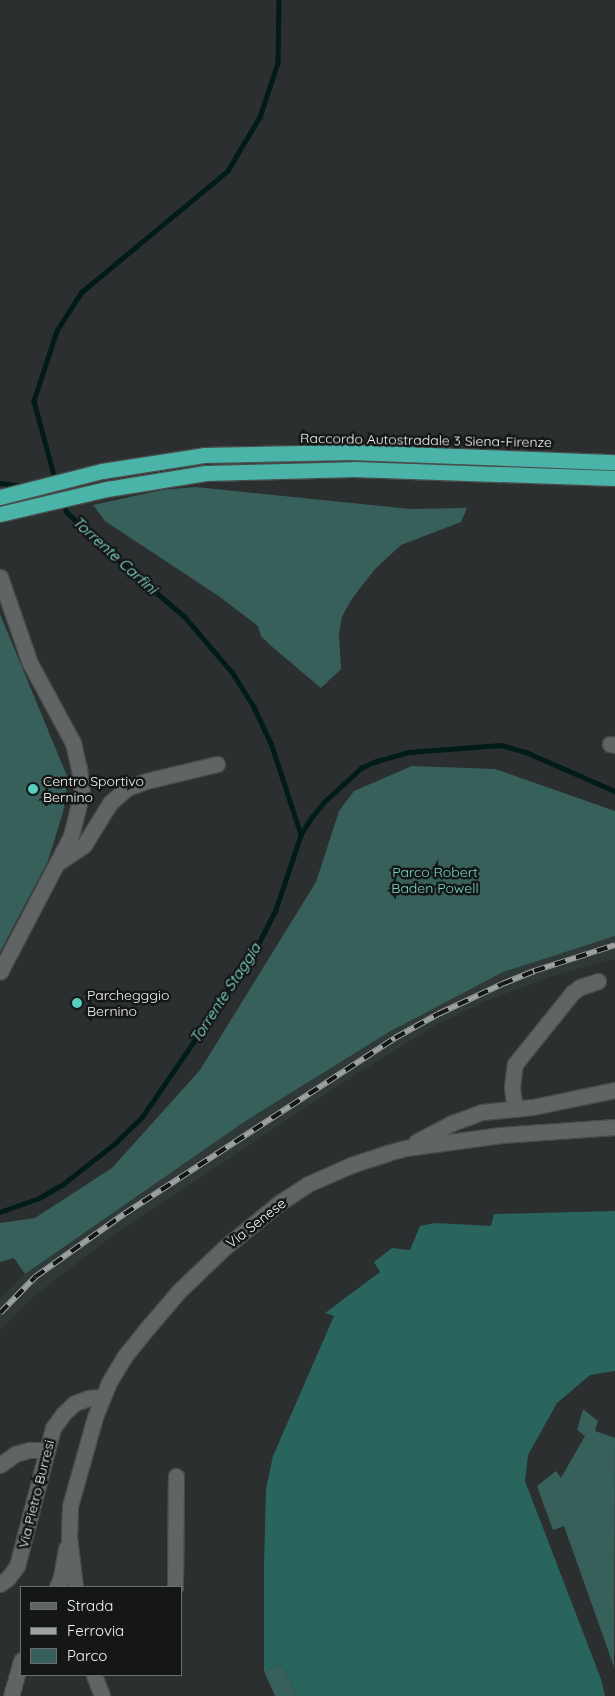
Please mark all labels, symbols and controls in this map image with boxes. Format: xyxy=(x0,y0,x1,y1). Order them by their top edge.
street label: Raccordo Autostradale 3 Siena-Firenze xyxy=(300,429,552,451)
water label: Torrente Carfini xyxy=(69,512,161,598)
place label: Centro Sportivo Bernino xyxy=(43,773,144,806)
marker: Centro Sportivo Bernino xyxy=(27,783,39,795)
park label: Parco Robert Baden Powell xyxy=(391,864,479,896)
water label: Torrente Staggia xyxy=(186,940,264,1046)
place label: Parchegggio Bernino xyxy=(87,987,170,1020)
marker: Parchegggio Bernino xyxy=(71,997,83,1009)
street label: Via Senese xyxy=(223,1195,289,1251)
street label: Via Pietro Burresi xyxy=(14,1438,58,1550)
legend xyxy=(20,1586,182,1676)
text: Strada xyxy=(67,1596,113,1615)
text: Ferrovia xyxy=(67,1621,124,1640)
text: Parco xyxy=(67,1646,107,1665)

